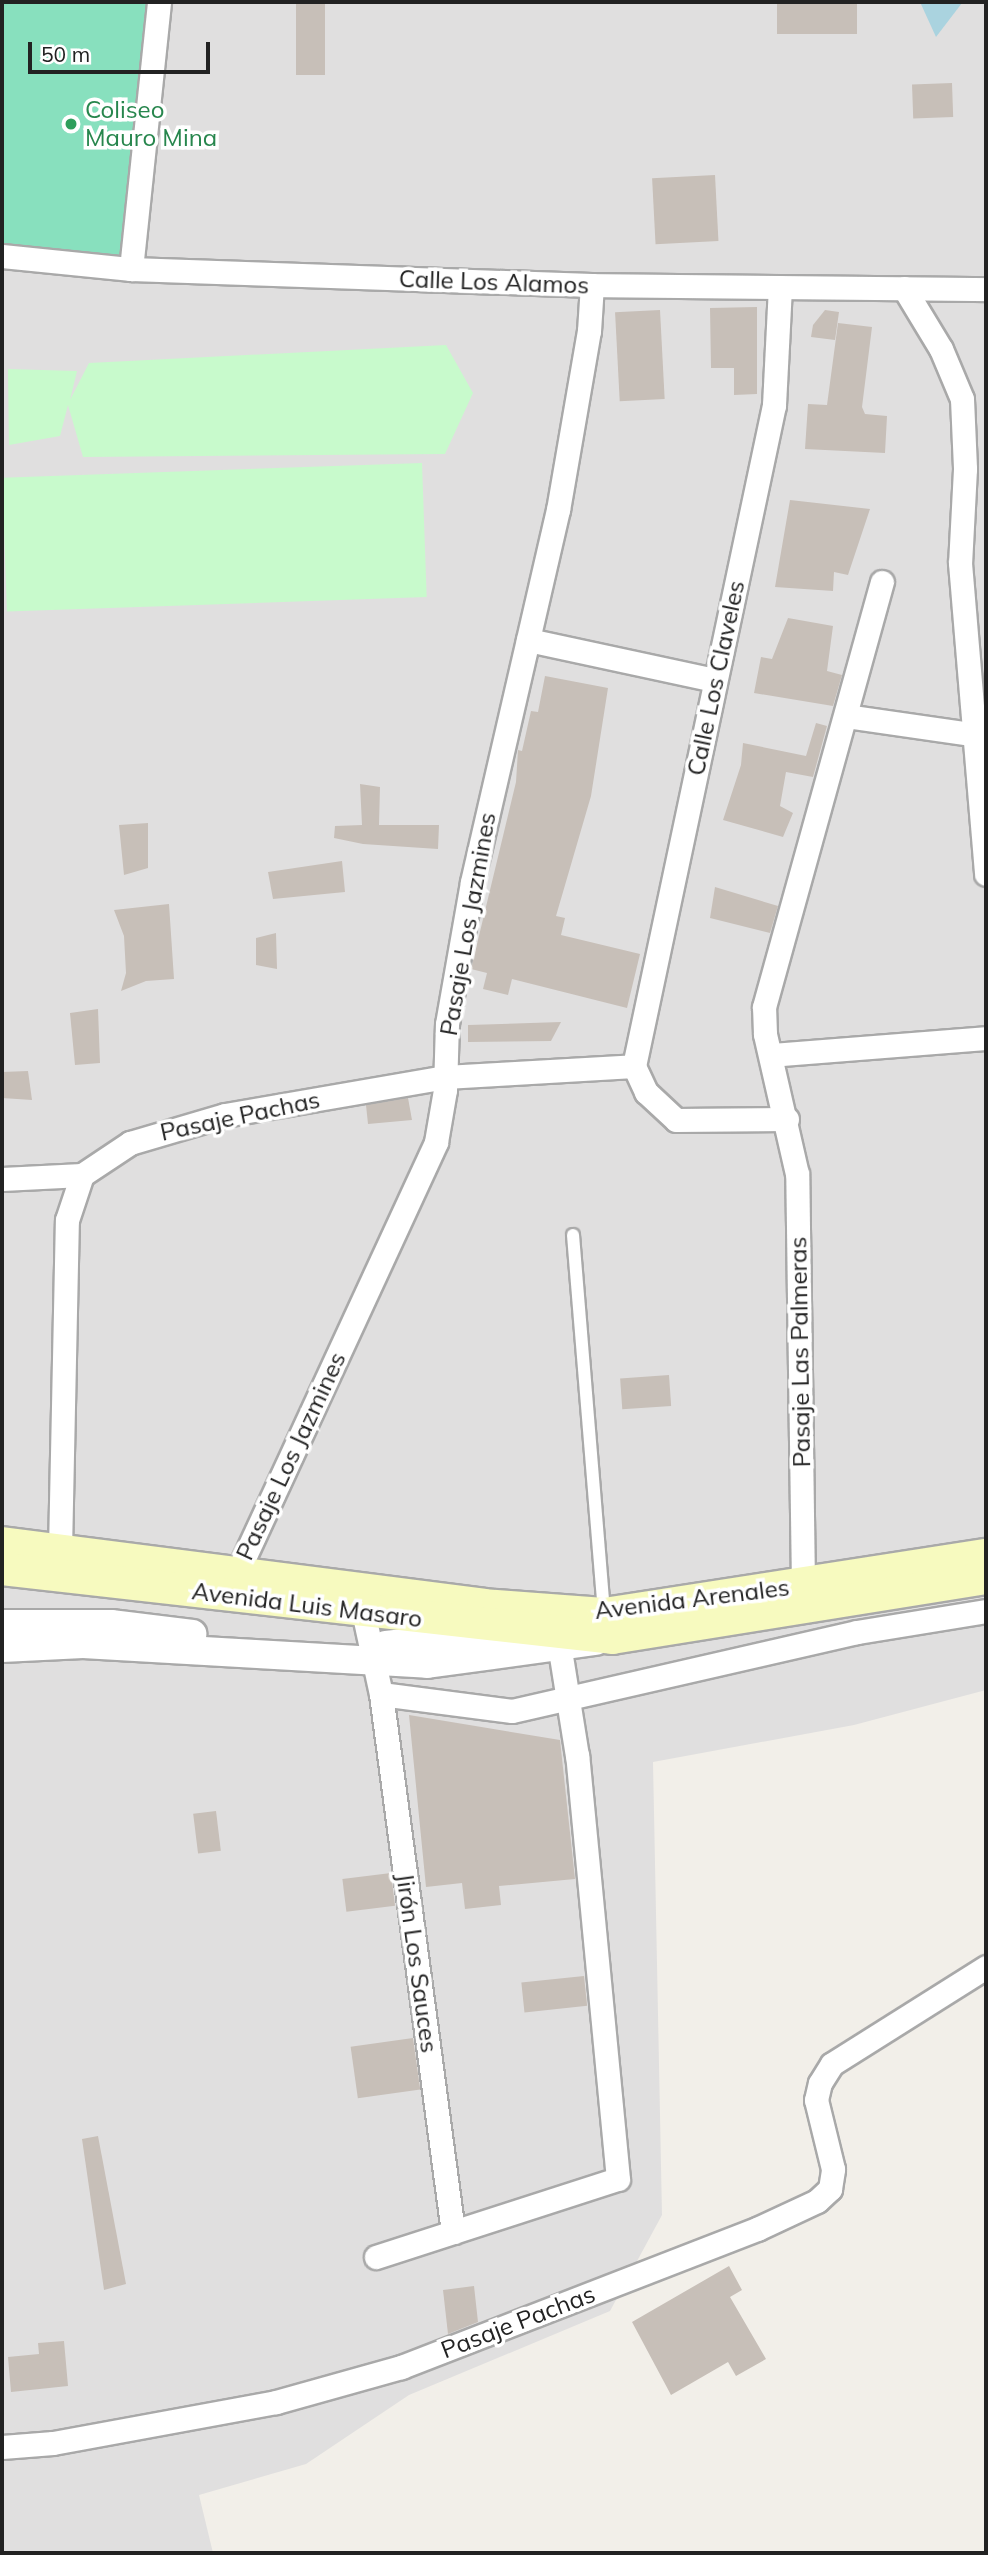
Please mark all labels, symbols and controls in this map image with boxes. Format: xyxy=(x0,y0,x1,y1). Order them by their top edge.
scale bar xyxy=(32,28,214,72)
text: 50 m xyxy=(41,41,90,67)
place label: Coliseo Mauro Mina xyxy=(85,96,217,152)
marker: Coliseo Mauro Mina xyxy=(63,116,79,132)
street label: Calle Los Alamos xyxy=(398,264,590,300)
street label: Calle Los Claveles xyxy=(681,578,751,778)
street label: Pasaje Los Jazmines xyxy=(434,810,502,1038)
street label: Pasaje Pachas xyxy=(158,1085,322,1147)
street label: Pasaje Las Palmeras xyxy=(784,1236,816,1468)
street label: Pasaje Los Jazmines xyxy=(230,1347,352,1565)
street label: Avenida Arenales xyxy=(593,1573,791,1625)
street label: Avenida Luis Masaro xyxy=(190,1577,424,1633)
street label: Jirón Los Sauces xyxy=(390,1871,444,2055)
street label: Pasaje Pachas xyxy=(437,2279,599,2365)

